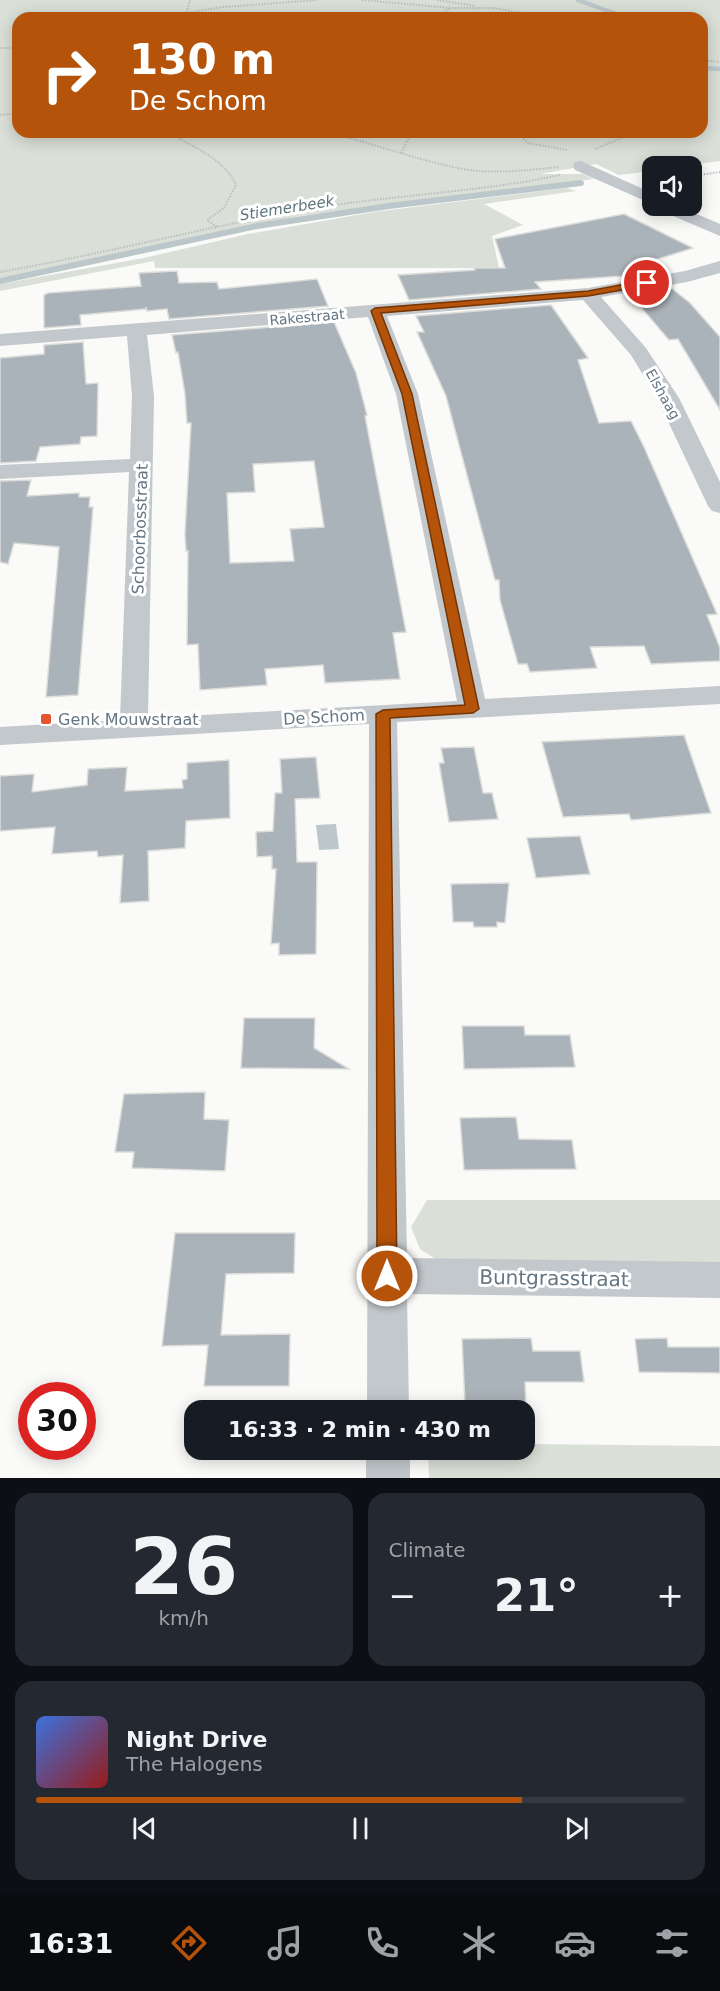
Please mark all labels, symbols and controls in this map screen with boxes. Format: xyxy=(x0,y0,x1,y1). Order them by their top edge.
text: 130 m xyxy=(129,35,275,84)
icon: right xyxy=(30,36,108,114)
text: De Schom xyxy=(129,85,267,116)
map controls xyxy=(642,156,702,216)
button: sound xyxy=(642,156,702,216)
water label: Stiemerbeek xyxy=(238,191,337,224)
pin xyxy=(621,257,672,308)
icon: arrive xyxy=(630,266,663,299)
street label: Rakestraat xyxy=(269,306,346,328)
street label: Elshaag xyxy=(643,366,683,422)
street label: Schoorbosstraat xyxy=(128,463,152,595)
street label: De Schom xyxy=(283,705,365,729)
place label: Genk Mouwstraat xyxy=(58,710,199,729)
marker: Genk Mouwstraat xyxy=(39,712,53,726)
position arrow xyxy=(355,1244,419,1308)
street label: Buntgrasstraat xyxy=(479,1265,629,1291)
speed limit sign: 30 xyxy=(18,1382,96,1460)
text: 16:33 · 2 min · 430 m xyxy=(228,1417,491,1442)
text: 26 xyxy=(129,1522,238,1612)
text: Climate xyxy=(389,1538,465,1562)
text: 21° xyxy=(494,1569,579,1622)
text: − xyxy=(389,1576,416,1615)
text: + xyxy=(656,1576,684,1615)
text: km/h xyxy=(159,1606,209,1630)
text: Night Drive xyxy=(126,1727,267,1752)
text: The Halogens xyxy=(126,1752,263,1776)
icon: previous xyxy=(128,1812,161,1845)
icon: pause xyxy=(344,1812,377,1845)
icon: next xyxy=(560,1812,593,1845)
icon: directions xyxy=(168,1922,210,1964)
icon: music xyxy=(264,1922,306,1964)
icon: phone xyxy=(361,1922,403,1964)
icon: climate xyxy=(458,1922,500,1964)
icon: car xyxy=(554,1922,596,1964)
icon: filters xyxy=(651,1922,693,1964)
text: 16:31 xyxy=(27,1928,113,1959)

